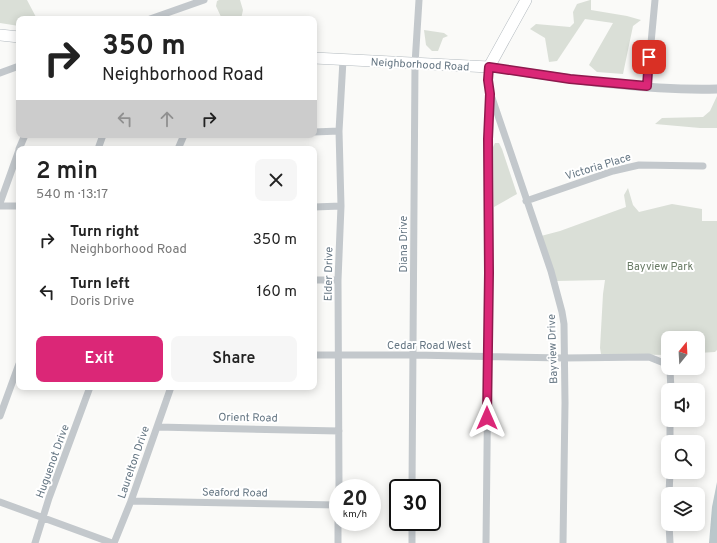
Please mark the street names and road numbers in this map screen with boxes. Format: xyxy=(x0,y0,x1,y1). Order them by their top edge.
street label: Neighborhood Road xyxy=(370,55,470,75)
street label: Victoria Place xyxy=(564,150,633,184)
street label: Diana Drive xyxy=(397,215,411,272)
street label: Elder Drive xyxy=(322,247,336,301)
street label: Bayview Drive xyxy=(545,314,561,384)
street label: Cedar Road West xyxy=(387,339,471,353)
street label: Orient Road xyxy=(218,410,278,426)
street label: Huguenot Drive xyxy=(33,423,73,500)
street label: Laurelton Drive xyxy=(115,424,153,501)
street label: Seaford Road xyxy=(202,485,268,501)

